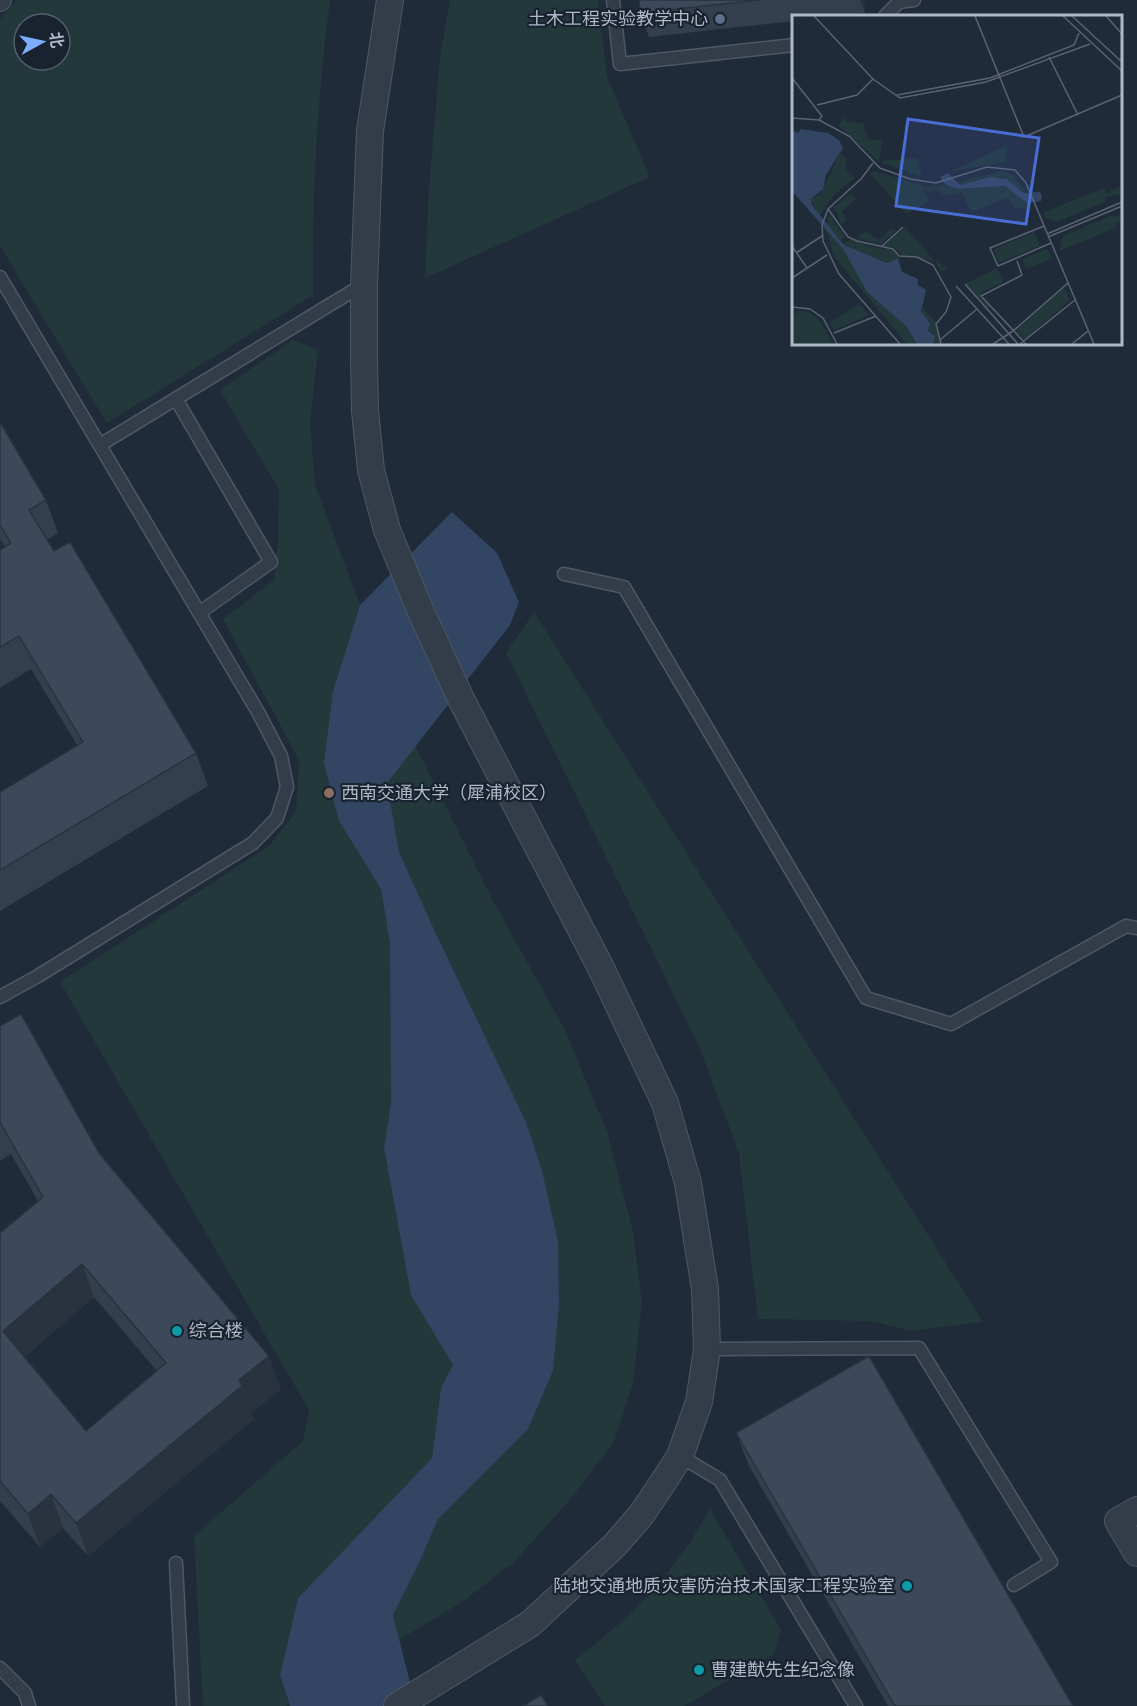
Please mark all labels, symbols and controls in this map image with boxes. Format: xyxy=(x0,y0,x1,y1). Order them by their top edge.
place label: 土木工程实验教学中心 xyxy=(528,8,708,29)
north arrow xyxy=(12,12,72,72)
marker: 土木工程实验教学中心 xyxy=(713,12,727,26)
inset map xyxy=(792,15,1122,345)
text: 北 xyxy=(46,31,67,49)
place label: 西南交通大学（犀浦校区） xyxy=(341,782,557,803)
marker: 西南交通大学（犀浦校区） xyxy=(322,786,336,800)
place label: 综合楼 xyxy=(189,1320,243,1341)
marker: 综合楼 xyxy=(170,1324,184,1338)
place label: 陆地交通地质灾害防治技术国家工程实验室 xyxy=(553,1575,895,1596)
marker: 陆地交通地质灾害防治技术国家工程实验室 xyxy=(900,1579,914,1593)
place label: 曹建猷先生纪念像 xyxy=(711,1659,855,1680)
marker: 曹建猷先生纪念像 xyxy=(692,1663,706,1677)

